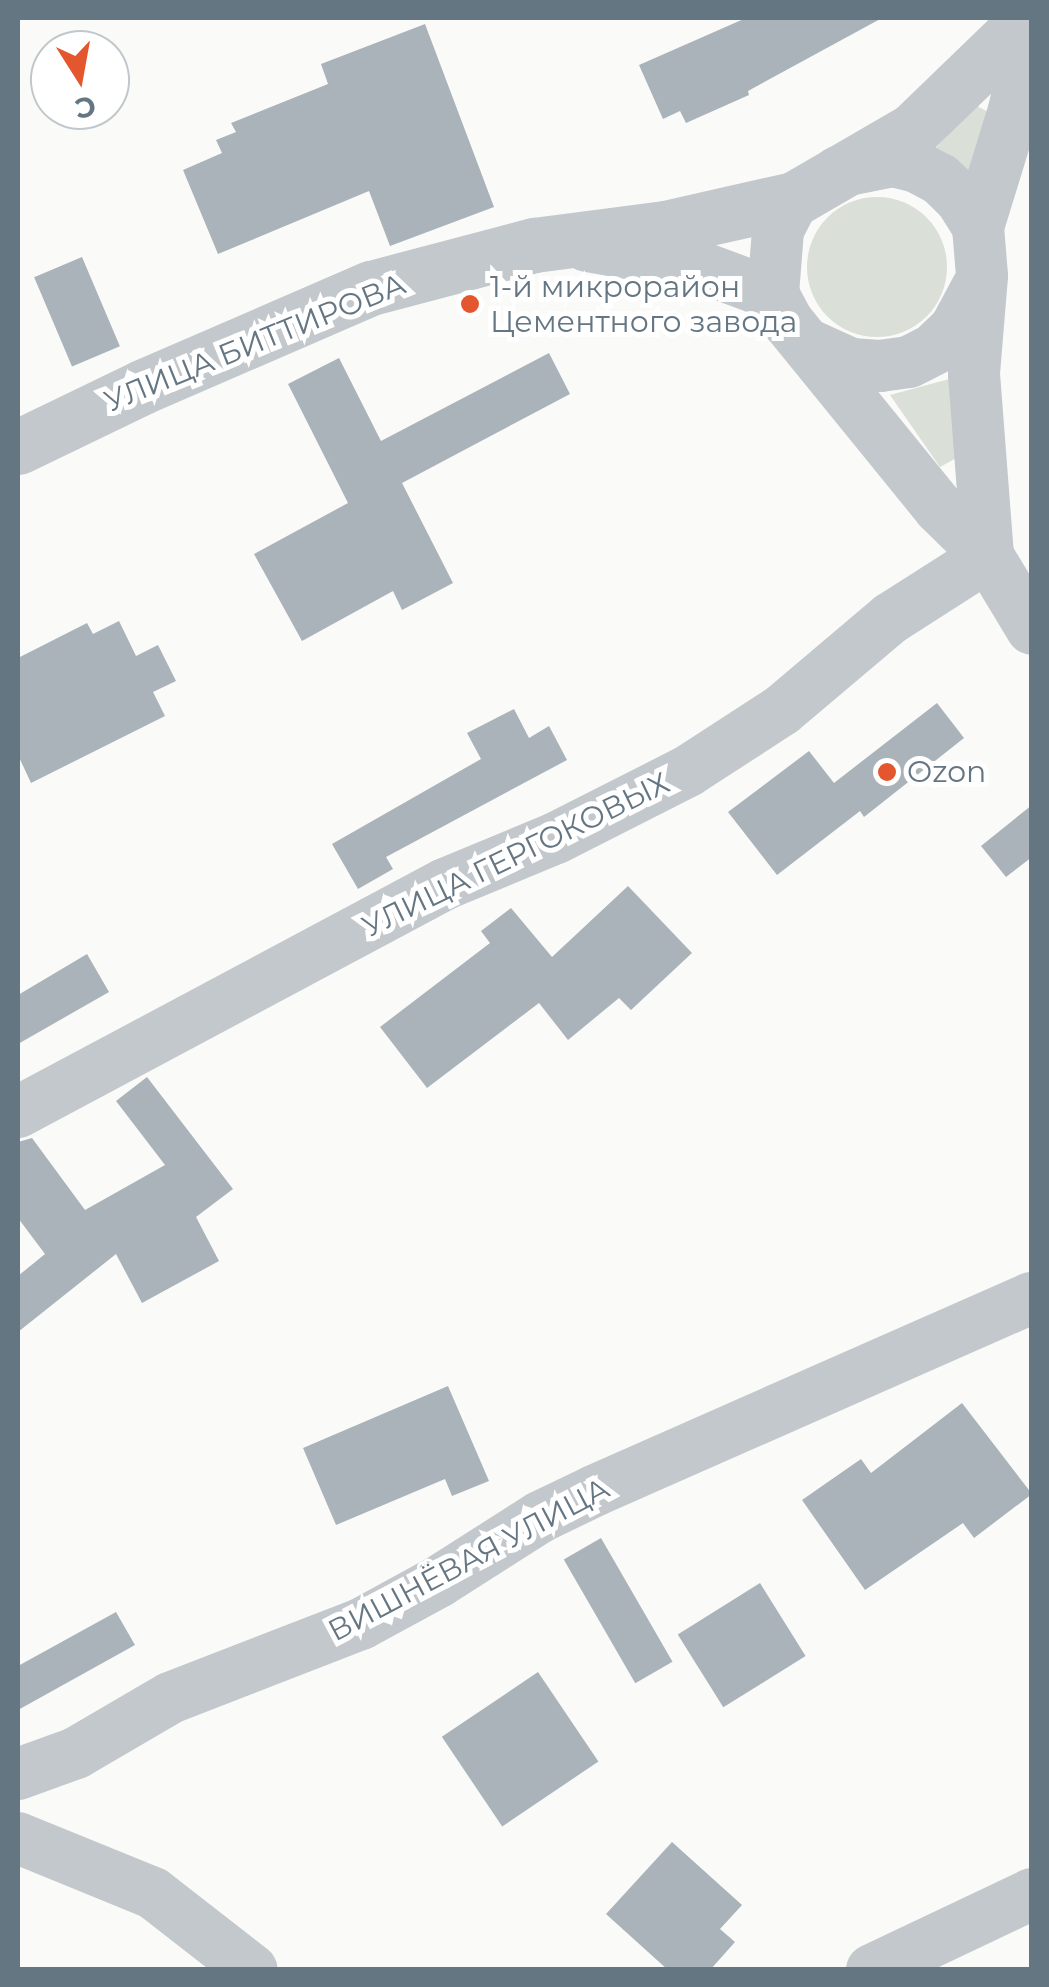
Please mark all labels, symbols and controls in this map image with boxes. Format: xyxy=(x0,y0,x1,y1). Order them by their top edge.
north arrow xyxy=(30,30,130,130)
text: С xyxy=(72,89,99,126)
street label: УЛИЦА БИТТИРОВА xyxy=(99,266,411,420)
place label: 1-й микрорайон Цементного завода xyxy=(490,269,797,340)
marker: 1-й микрорайон Цементного завода xyxy=(459,293,481,315)
place label: Ozon xyxy=(907,754,986,790)
marker: Ozon xyxy=(876,761,898,783)
street label: УЛИЦА ГЕРГОКОВЫХ xyxy=(357,765,675,945)
street label: ВИШНЁВАЯ УЛИЦА xyxy=(322,1471,616,1649)

